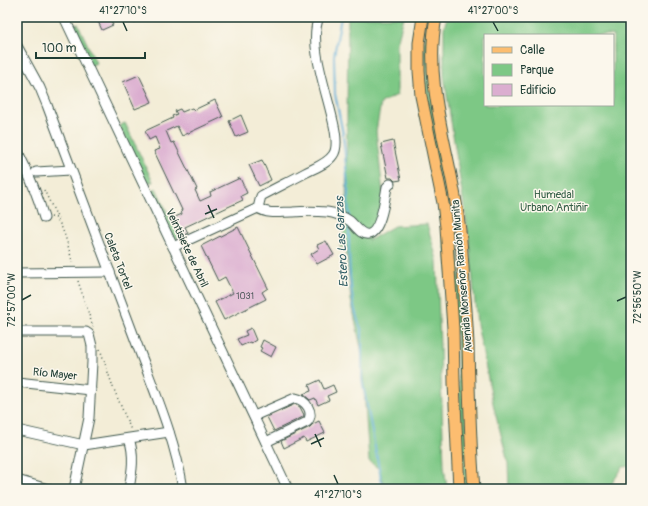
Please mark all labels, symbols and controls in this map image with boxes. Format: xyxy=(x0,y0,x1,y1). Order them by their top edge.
text: 41°27'10"S xyxy=(99,5,147,17)
text: 41°27'00"S xyxy=(468,5,518,17)
scale bar xyxy=(36,34,145,60)
legend xyxy=(484,34,614,106)
text: 100 m xyxy=(42,41,77,56)
text: Calle xyxy=(520,43,545,58)
text: Parque xyxy=(520,63,554,78)
text: Edificio xyxy=(520,83,556,98)
park label: Humedal Urbano Antiñir xyxy=(520,188,588,214)
water label: Estero Las Garzas xyxy=(332,195,352,288)
street label: Avenida Monseñor Ramón Munita xyxy=(449,199,475,353)
street label: Veintisiete de Abril xyxy=(163,207,211,289)
street label: Caleta Tortel xyxy=(101,231,135,291)
text: 72°56'50"W xyxy=(632,270,644,324)
text: 72°57'00"W xyxy=(6,272,18,327)
house number: 1031 xyxy=(236,291,254,302)
street label: Río Mayer xyxy=(32,365,78,383)
text: 41°27'10"S xyxy=(314,489,362,501)

